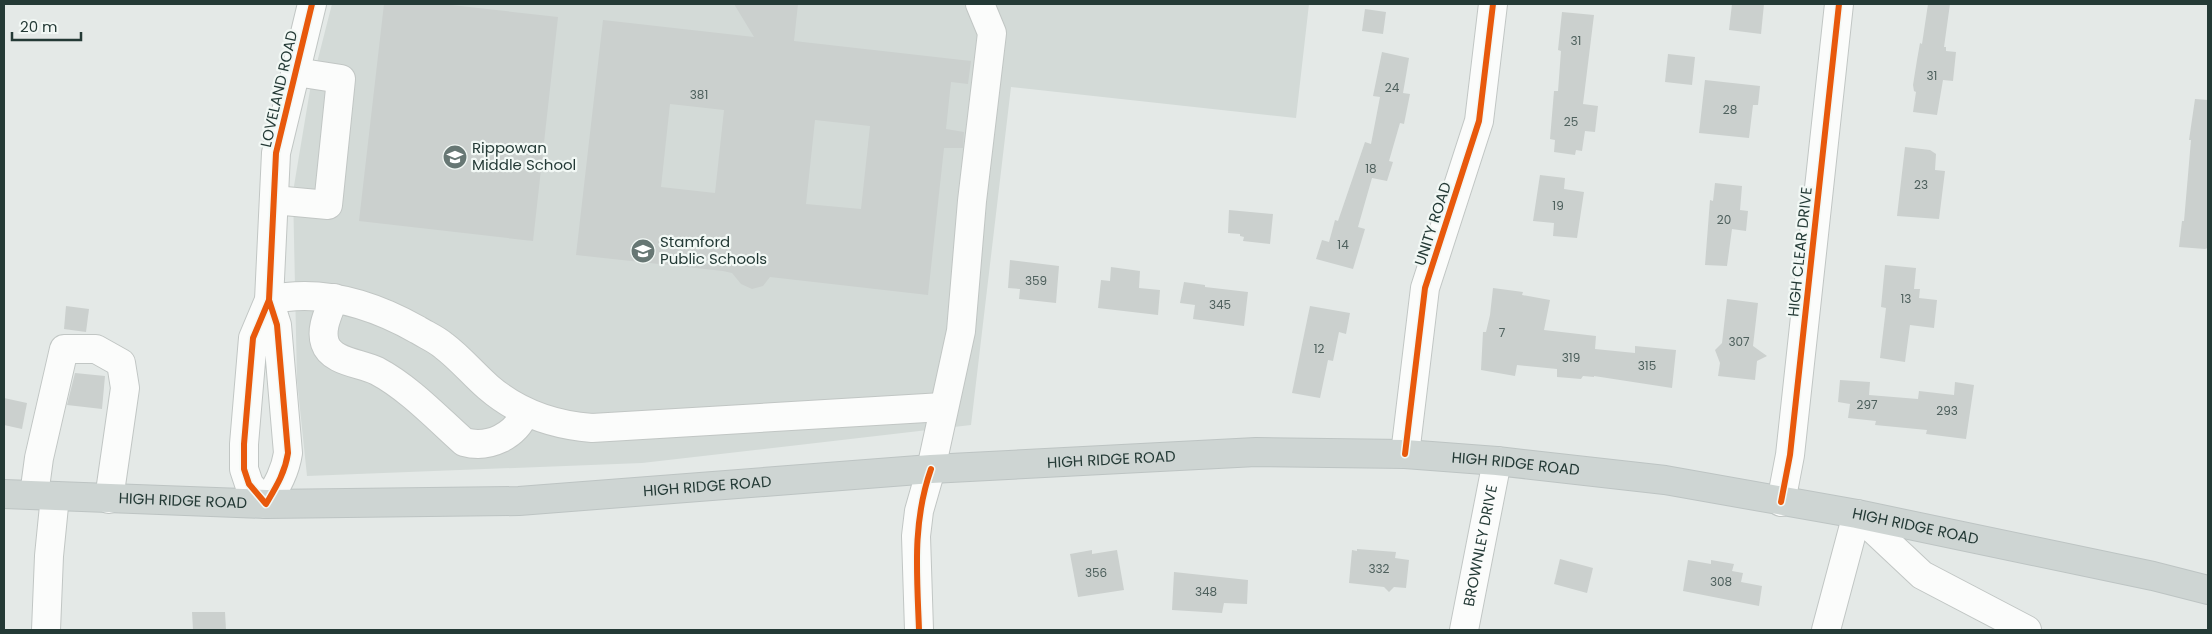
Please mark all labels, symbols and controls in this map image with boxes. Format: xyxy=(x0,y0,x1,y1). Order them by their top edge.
scale bar xyxy=(12,10,81,42)
text: 20 m xyxy=(20,16,58,37)
street label: LOVELAND ROAD xyxy=(255,28,302,149)
house number: 31 xyxy=(1571,32,1581,49)
house number: 31 xyxy=(1927,67,1937,84)
house number: 24 xyxy=(1385,79,1400,96)
house number: 381 xyxy=(690,86,708,103)
house number: 28 xyxy=(1723,101,1737,118)
house number: 25 xyxy=(1564,113,1578,130)
place label: Rippowan Middle School xyxy=(472,137,576,175)
school or university icon: Rippowan Middle School xyxy=(442,144,468,170)
house number: 18 xyxy=(1365,160,1377,177)
house number: 23 xyxy=(1914,176,1928,193)
street label: UNITY ROAD xyxy=(1409,179,1456,268)
street label: HIGH CLEAR DRIVE xyxy=(1782,186,1817,318)
house number: 19 xyxy=(1552,197,1564,214)
house number: 20 xyxy=(1717,211,1731,228)
place label: Stamford Public Schools xyxy=(660,231,767,269)
house number: 14 xyxy=(1337,236,1349,253)
school or university icon: Stamford Public Schools xyxy=(630,238,656,264)
house number: 359 xyxy=(1025,272,1047,289)
house number: 13 xyxy=(1901,290,1911,307)
house number: 345 xyxy=(1209,296,1231,313)
house number: 7 xyxy=(1499,324,1506,341)
house number: 307 xyxy=(1728,333,1750,350)
house number: 12 xyxy=(1314,340,1324,357)
house number: 319 xyxy=(1562,349,1580,366)
house number: 315 xyxy=(1638,357,1656,374)
house number: 297 xyxy=(1856,396,1878,413)
house number: 293 xyxy=(1936,402,1958,419)
street label: HIGH RIDGE ROAD xyxy=(1046,445,1176,473)
street label: HIGH RIDGE ROAD xyxy=(1451,447,1581,480)
street label: HIGH RIDGE ROAD xyxy=(642,470,772,501)
street label: BROWNLEY DRIVE xyxy=(1458,483,1502,608)
street label: HIGH RIDGE ROAD xyxy=(118,487,248,513)
street label: HIGH RIDGE ROAD xyxy=(1850,502,1981,549)
house number: 332 xyxy=(1368,560,1390,577)
house number: 356 xyxy=(1085,564,1107,581)
house number: 308 xyxy=(1710,573,1732,590)
house number: 348 xyxy=(1195,583,1217,600)

